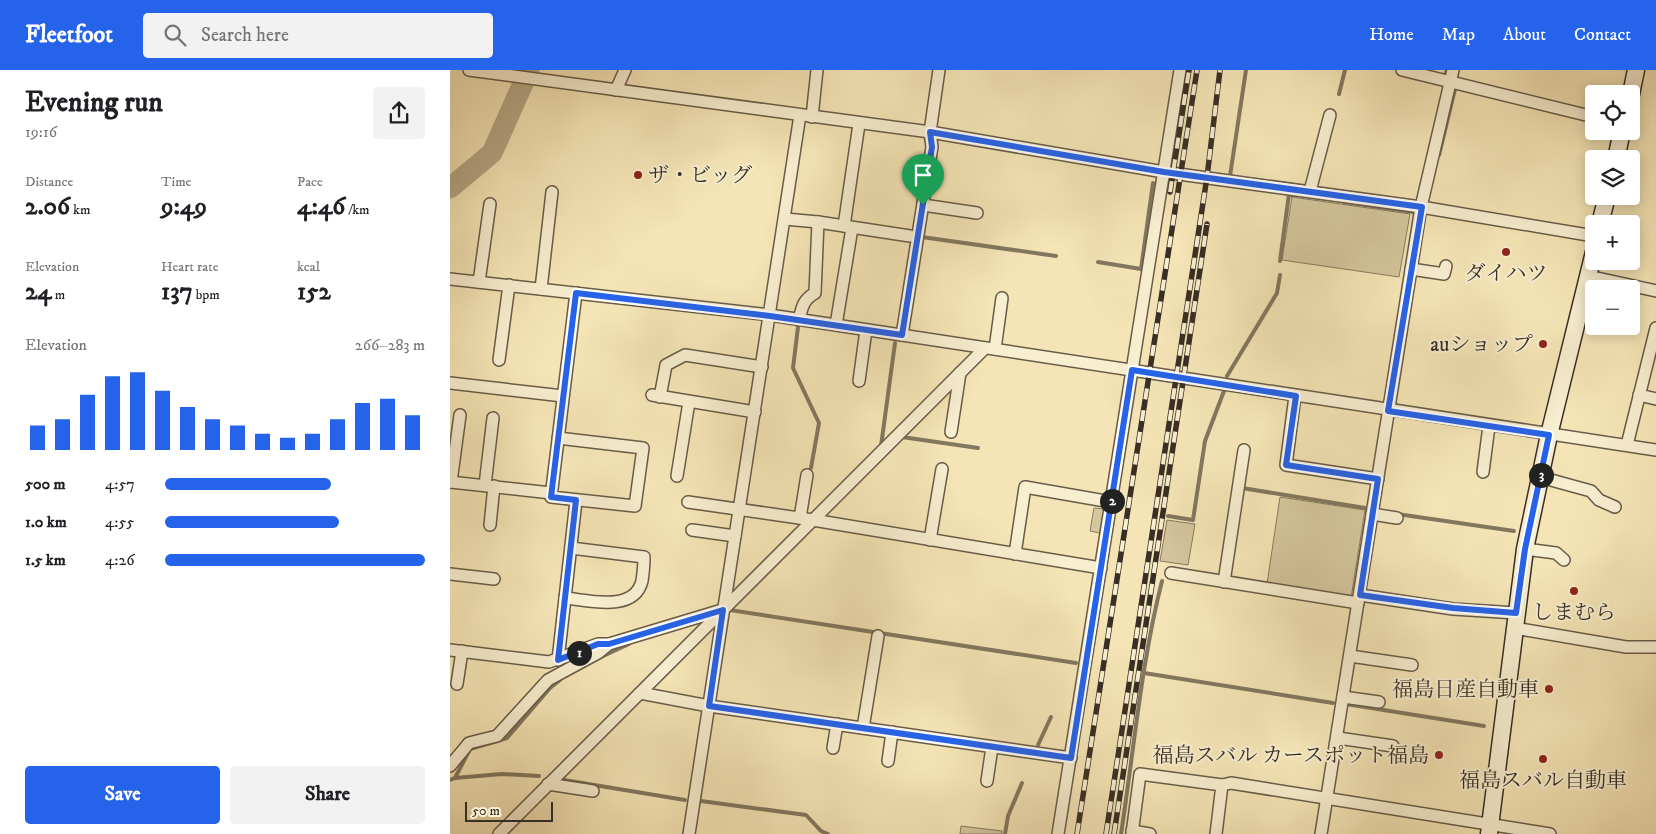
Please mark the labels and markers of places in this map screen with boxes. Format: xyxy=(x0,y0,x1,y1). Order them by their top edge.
pin xyxy=(902,154,944,205)
place label: ザ・ビッグ xyxy=(648,163,752,189)
marker: ザ・ビッグ xyxy=(632,169,644,181)
marker: ダイハツ xyxy=(1500,246,1512,258)
place label: ダイハツ xyxy=(1464,261,1548,287)
place label: auショップ xyxy=(1430,332,1533,358)
marker: auショップ xyxy=(1537,338,1549,350)
pin: 3 xyxy=(1528,462,1554,488)
pin: 2 xyxy=(1100,488,1124,514)
marker: しまむら xyxy=(1568,585,1580,597)
place label: しまむら xyxy=(1532,600,1616,626)
pin: 1 xyxy=(566,640,592,666)
place label: 福島日産自動車 xyxy=(1392,677,1539,703)
marker: 福島日産自動車 xyxy=(1543,683,1555,695)
place label: 福島スバル カースポット福島 xyxy=(1153,743,1429,769)
marker: 福島スバル カースポット福島 xyxy=(1433,749,1445,761)
marker: 福島スバル自動車 xyxy=(1537,753,1549,765)
place label: 福島スバル自動車 xyxy=(1459,768,1627,794)

